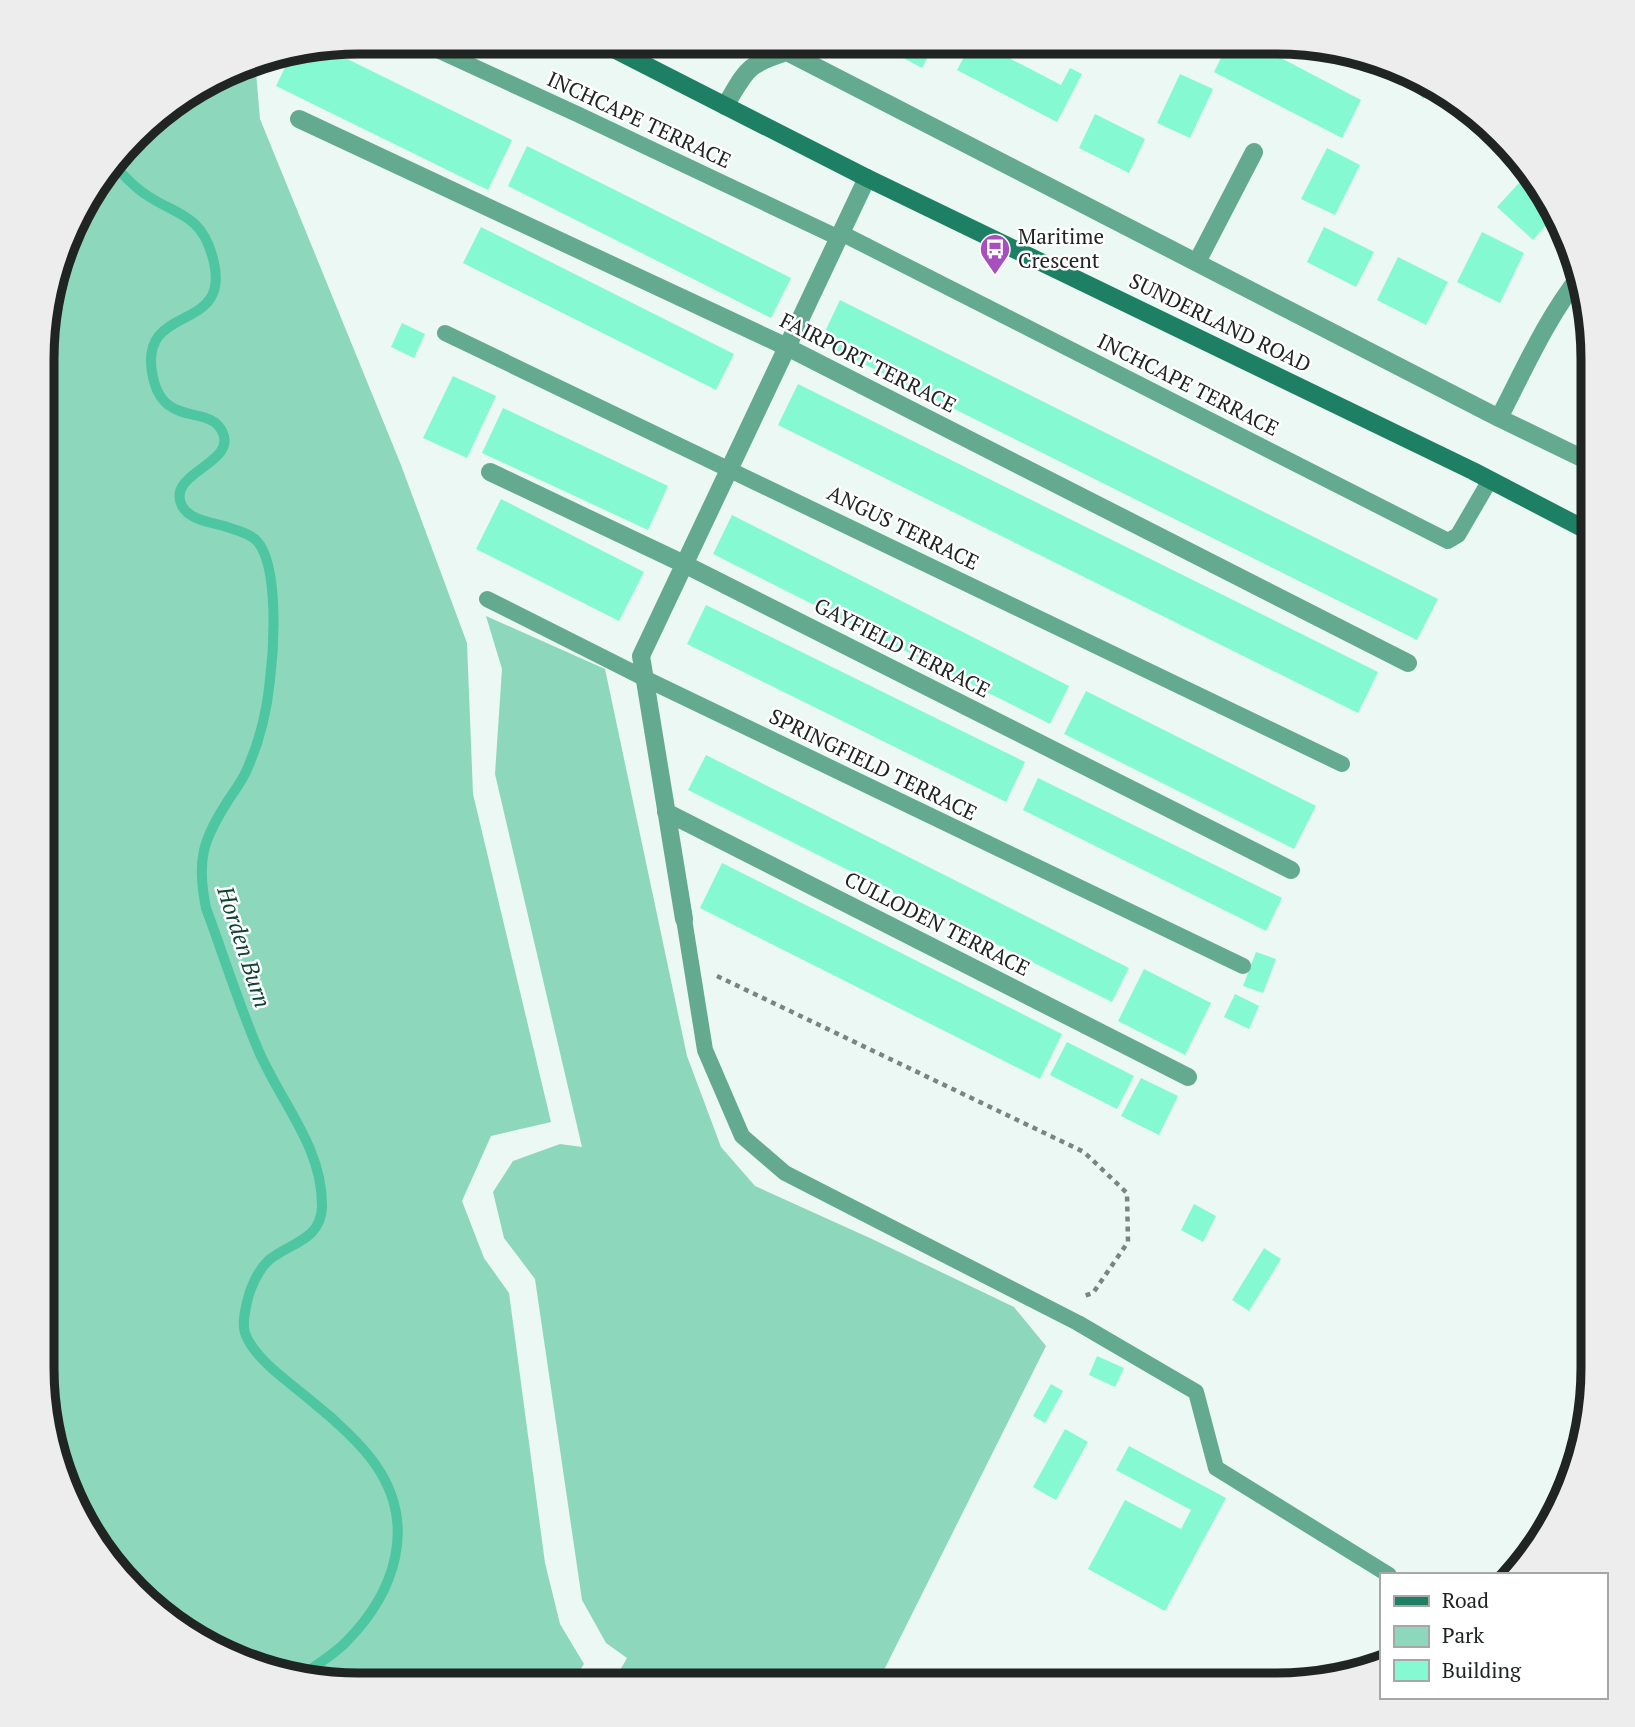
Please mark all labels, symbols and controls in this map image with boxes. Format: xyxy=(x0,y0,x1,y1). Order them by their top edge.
street label: INCHCAPE TERRACE xyxy=(543,64,736,174)
place label: Maritime Crescent xyxy=(1018,222,1104,274)
bus stop icon: Maritime Crescent xyxy=(978,232,1012,276)
street label: SUNDERLAND ROAD xyxy=(1125,266,1316,378)
street label: FAIRPORT TERRACE xyxy=(776,306,961,419)
street label: INCHCAPE TERRACE xyxy=(1093,326,1284,442)
street label: ANGUS TERRACE xyxy=(823,478,984,576)
street label: GAYFIELD TERRACE xyxy=(810,591,995,704)
street label: SPRINGFIELD TERRACE xyxy=(765,702,982,827)
street label: CULLODEN TERRACE xyxy=(840,864,1035,982)
water label: Horden Burn xyxy=(210,881,279,1012)
legend xyxy=(1380,1573,1607,1699)
text: Road xyxy=(1442,1586,1489,1614)
text: Park xyxy=(1442,1621,1484,1649)
text: Building xyxy=(1442,1656,1522,1684)

